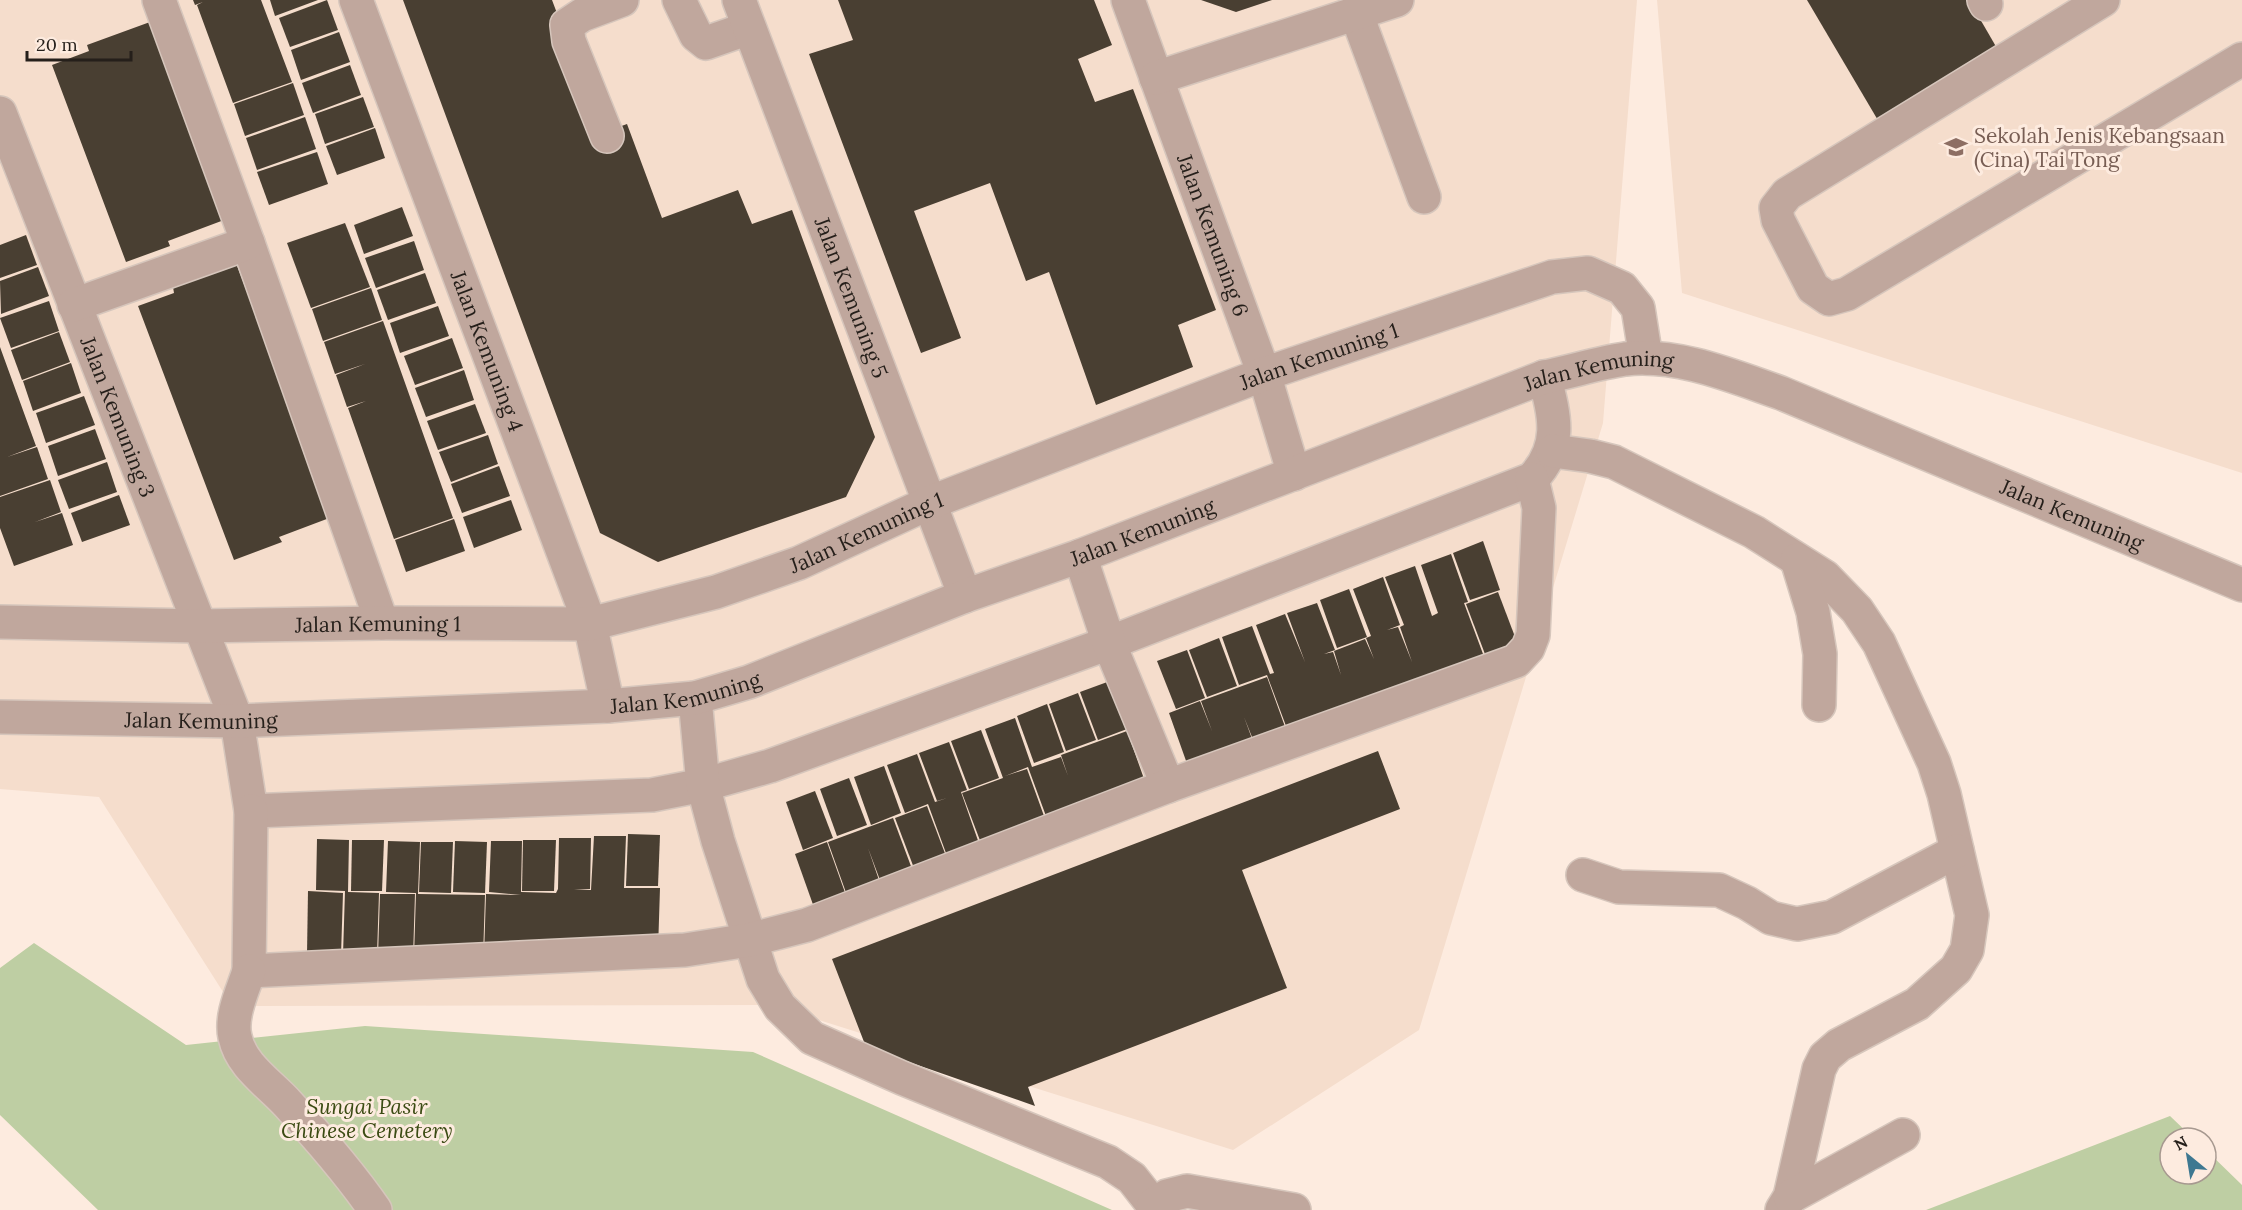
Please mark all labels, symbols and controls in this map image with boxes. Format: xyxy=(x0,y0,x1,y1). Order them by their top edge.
scale bar xyxy=(27,24,130,62)
text: 20 m xyxy=(36,33,78,56)
place label: Sekolah Jenis Kebangsaan (Cina) Tai Tong xyxy=(1974,122,2225,173)
school or university icon: Sekolah Jenis Kebangsaan (Cina) Tai Tong xyxy=(1943,134,1969,160)
street label: Jalan Kemuning 6 xyxy=(1171,149,1255,320)
street label: Jalan Kemuning 5 xyxy=(809,212,895,382)
street label: Jalan Kemuning 4 xyxy=(445,266,530,435)
street label: Jalan Kemuning 1 xyxy=(1235,316,1402,396)
street label: Jalan Kemuning 3 xyxy=(75,332,162,501)
street label: Jalan Kemuning xyxy=(1519,344,1676,398)
street label: Jalan Kemuning xyxy=(1995,472,2148,556)
street label: Jalan Kemuning 1 xyxy=(785,485,947,579)
street label: Jalan Kemuning xyxy=(1065,492,1219,572)
street label: Jalan Kemuning 1 xyxy=(294,609,461,638)
street label: Jalan Kemuning xyxy=(608,665,765,719)
street label: Jalan Kemuning xyxy=(123,706,278,735)
park label: Sungai Pasir Chinese Cemetery xyxy=(281,1093,453,1144)
north arrow xyxy=(2158,1126,2218,1186)
text: N xyxy=(2170,1131,2191,1155)

